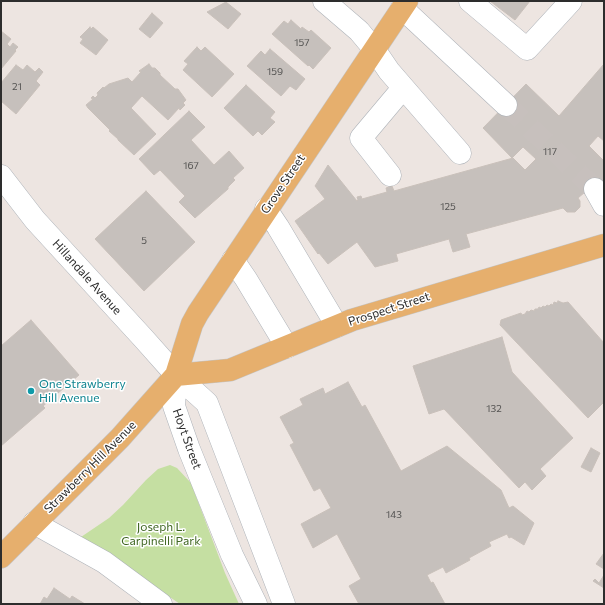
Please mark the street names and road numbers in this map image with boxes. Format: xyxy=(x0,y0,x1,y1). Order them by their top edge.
street label: Grove Street xyxy=(258,151,308,217)
street label: Hillandale Avenue xyxy=(49,236,125,318)
street label: Prospect Street xyxy=(346,289,432,329)
street label: Hoyt Street xyxy=(169,407,205,471)
street label: Strawberry Hill Avenue xyxy=(41,418,139,516)

